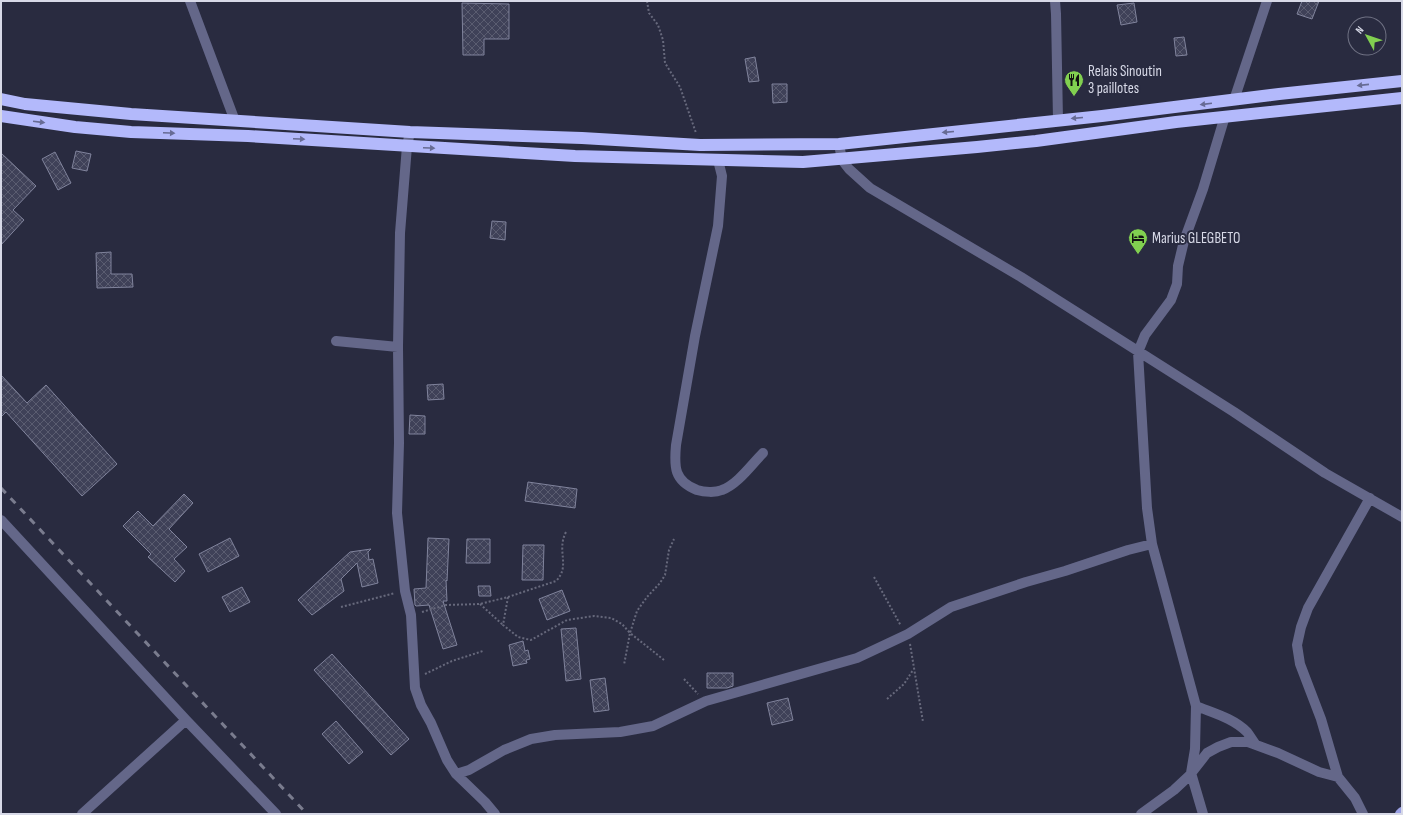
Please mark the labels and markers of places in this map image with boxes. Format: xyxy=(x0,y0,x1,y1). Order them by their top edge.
place label: Relais Sinoutin 3 paillotes xyxy=(1088,62,1162,98)
restaurant icon: Relais Sinoutin 3 paillotes xyxy=(1063,69,1085,97)
hotel icon: Marius GLEGBETO xyxy=(1127,227,1149,255)
place label: Marius GLEGBETO xyxy=(1152,229,1240,248)

